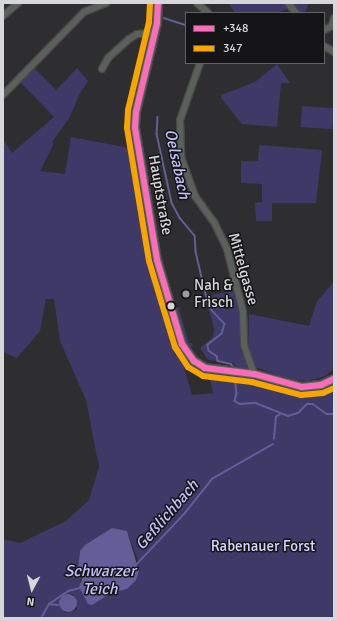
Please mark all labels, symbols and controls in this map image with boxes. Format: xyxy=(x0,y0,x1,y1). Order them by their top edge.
legend xyxy=(185,12,325,64)
text: +348 xyxy=(223,21,249,36)
text: 347 xyxy=(223,41,242,56)
water label: Oelsabach xyxy=(160,127,194,201)
street label: Hauptstraße xyxy=(144,154,176,236)
street label: Mittelgasse xyxy=(224,231,262,307)
place label: Nah & Frisch xyxy=(194,276,233,311)
marker: Nah & Frisch xyxy=(181,289,191,299)
unlabelled marker xyxy=(166,301,176,311)
water label: Geßlichbach xyxy=(131,476,203,554)
park label: Rabenauer Forst xyxy=(211,538,315,556)
water label: Schwarzer Teich xyxy=(64,561,136,599)
north arrow xyxy=(12,569,52,609)
text: N xyxy=(26,594,35,608)

